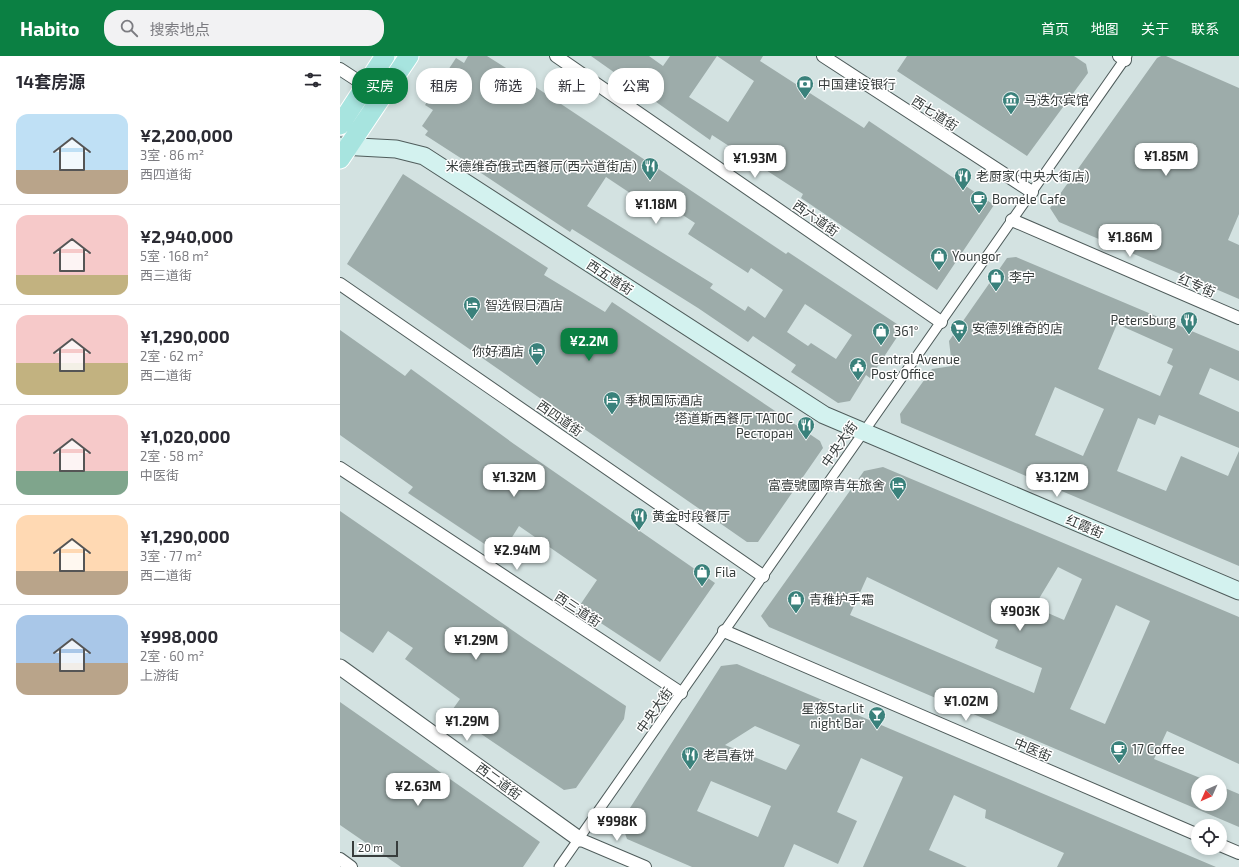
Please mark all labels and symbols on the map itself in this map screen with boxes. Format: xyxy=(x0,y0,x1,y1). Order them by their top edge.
bank icon: 中国建设银行 xyxy=(795,74,815,99)
place label: 中国建设银行 xyxy=(818,76,896,92)
museum icon: 马迭尔宾馆 xyxy=(1001,90,1021,115)
street label: 西七道街 xyxy=(909,92,961,134)
place label: 马迭尔宾馆 xyxy=(1024,92,1089,108)
pin: ¥1.85M xyxy=(1133,143,1199,177)
pin: ¥1.93M xyxy=(722,145,788,179)
restaurant icon: 米德维奇俄式西餐厅(西六道街店) xyxy=(640,156,660,181)
place label: 米德维奇俄式西餐厅(西六道街店) xyxy=(446,158,637,174)
restaurant icon: 老厨家(中央大街店) xyxy=(953,166,973,191)
place label: 老厨家(中央大街店) xyxy=(976,168,1089,184)
cafe icon: Bomele Cafe xyxy=(969,189,989,214)
pin: ¥1.18M xyxy=(623,191,689,225)
place label: Bomele Cafe xyxy=(992,191,1066,207)
street label: 西六道街 xyxy=(790,197,842,239)
pin: ¥1.86M xyxy=(1097,224,1163,258)
shop icon: Youngor xyxy=(929,246,949,271)
place label: Youngor xyxy=(952,248,1001,264)
street label: 西五道街 xyxy=(584,256,636,298)
shop icon: 李宁 xyxy=(986,267,1006,292)
place label: 李宁 xyxy=(1009,269,1035,285)
street label: 红专街 xyxy=(1176,270,1218,300)
hotel icon: 智选假日酒店 xyxy=(462,295,482,320)
place label: 智选假日酒店 xyxy=(485,297,563,313)
restaurant icon: Petersburg xyxy=(1179,310,1199,335)
place label: Petersburg xyxy=(1110,312,1176,328)
supermarket icon: 安德列维奇的店 xyxy=(949,318,969,343)
place label: 安德列维奇的店 xyxy=(972,320,1063,336)
shop icon: 361° xyxy=(871,321,891,346)
place label: 361° xyxy=(894,323,919,339)
pin: ¥2.2M xyxy=(561,328,617,362)
hotel icon: 你好酒店 xyxy=(527,341,547,366)
place label: 你好酒店 xyxy=(472,343,524,359)
place label: Central Avenue Post Office xyxy=(871,351,960,382)
public building icon: Central Avenue Post Office xyxy=(848,356,868,381)
hotel icon: 季枫国际酒店 xyxy=(602,390,622,415)
place label: 季枫国际酒店 xyxy=(625,392,703,408)
street label: 西四道街 xyxy=(534,397,586,439)
place label: 塔道斯西餐厅 TATOC Ресторан xyxy=(675,410,793,441)
restaurant icon: 塔道斯西餐厅 TATOC Ресторан xyxy=(796,415,816,440)
street label: 中央大街 xyxy=(818,418,860,470)
pin: ¥1.32M xyxy=(481,464,547,498)
pin: ¥3.12M xyxy=(1024,464,1090,498)
hotel icon: 富壹號國際青年旅舍 xyxy=(888,475,908,500)
place label: 富壹號國際青年旅舍 xyxy=(768,477,885,493)
restaurant icon: 黄金时段餐厅 xyxy=(629,506,649,531)
place label: 黄金时段餐厅 xyxy=(652,508,730,524)
street label: 红霞街 xyxy=(1064,511,1106,541)
pin: ¥2.94M xyxy=(484,537,550,571)
shop icon: Fila xyxy=(692,562,712,587)
place label: Fila xyxy=(715,564,736,580)
street label: 西三道街 xyxy=(552,588,604,630)
shop icon: 青稚护手霜 xyxy=(786,589,806,614)
place label: 青稚护手霜 xyxy=(809,591,874,607)
pin: ¥903K xyxy=(992,598,1048,632)
pin: ¥1.29M xyxy=(443,627,509,661)
street label: 中央大街 xyxy=(633,684,675,736)
pin: ¥1.02M xyxy=(933,688,999,722)
place label: 星夜Starlit night Bar xyxy=(801,700,864,731)
bar icon: 星夜Starlit night Bar xyxy=(867,705,887,730)
pin: ¥1.29M xyxy=(434,708,500,742)
street label: 中医街 xyxy=(1012,734,1054,764)
cafe icon: 17 Coffee xyxy=(1109,739,1129,764)
place label: 17 Coffee xyxy=(1132,741,1185,757)
restaurant icon: 老昌春饼 xyxy=(680,745,700,770)
place label: 老昌春饼 xyxy=(703,747,755,763)
street label: 西二道街 xyxy=(473,759,525,803)
pin: ¥2.63M xyxy=(385,773,451,807)
north arrow xyxy=(1191,775,1227,811)
pin: ¥998K xyxy=(589,808,645,842)
scale bar xyxy=(352,839,398,858)

